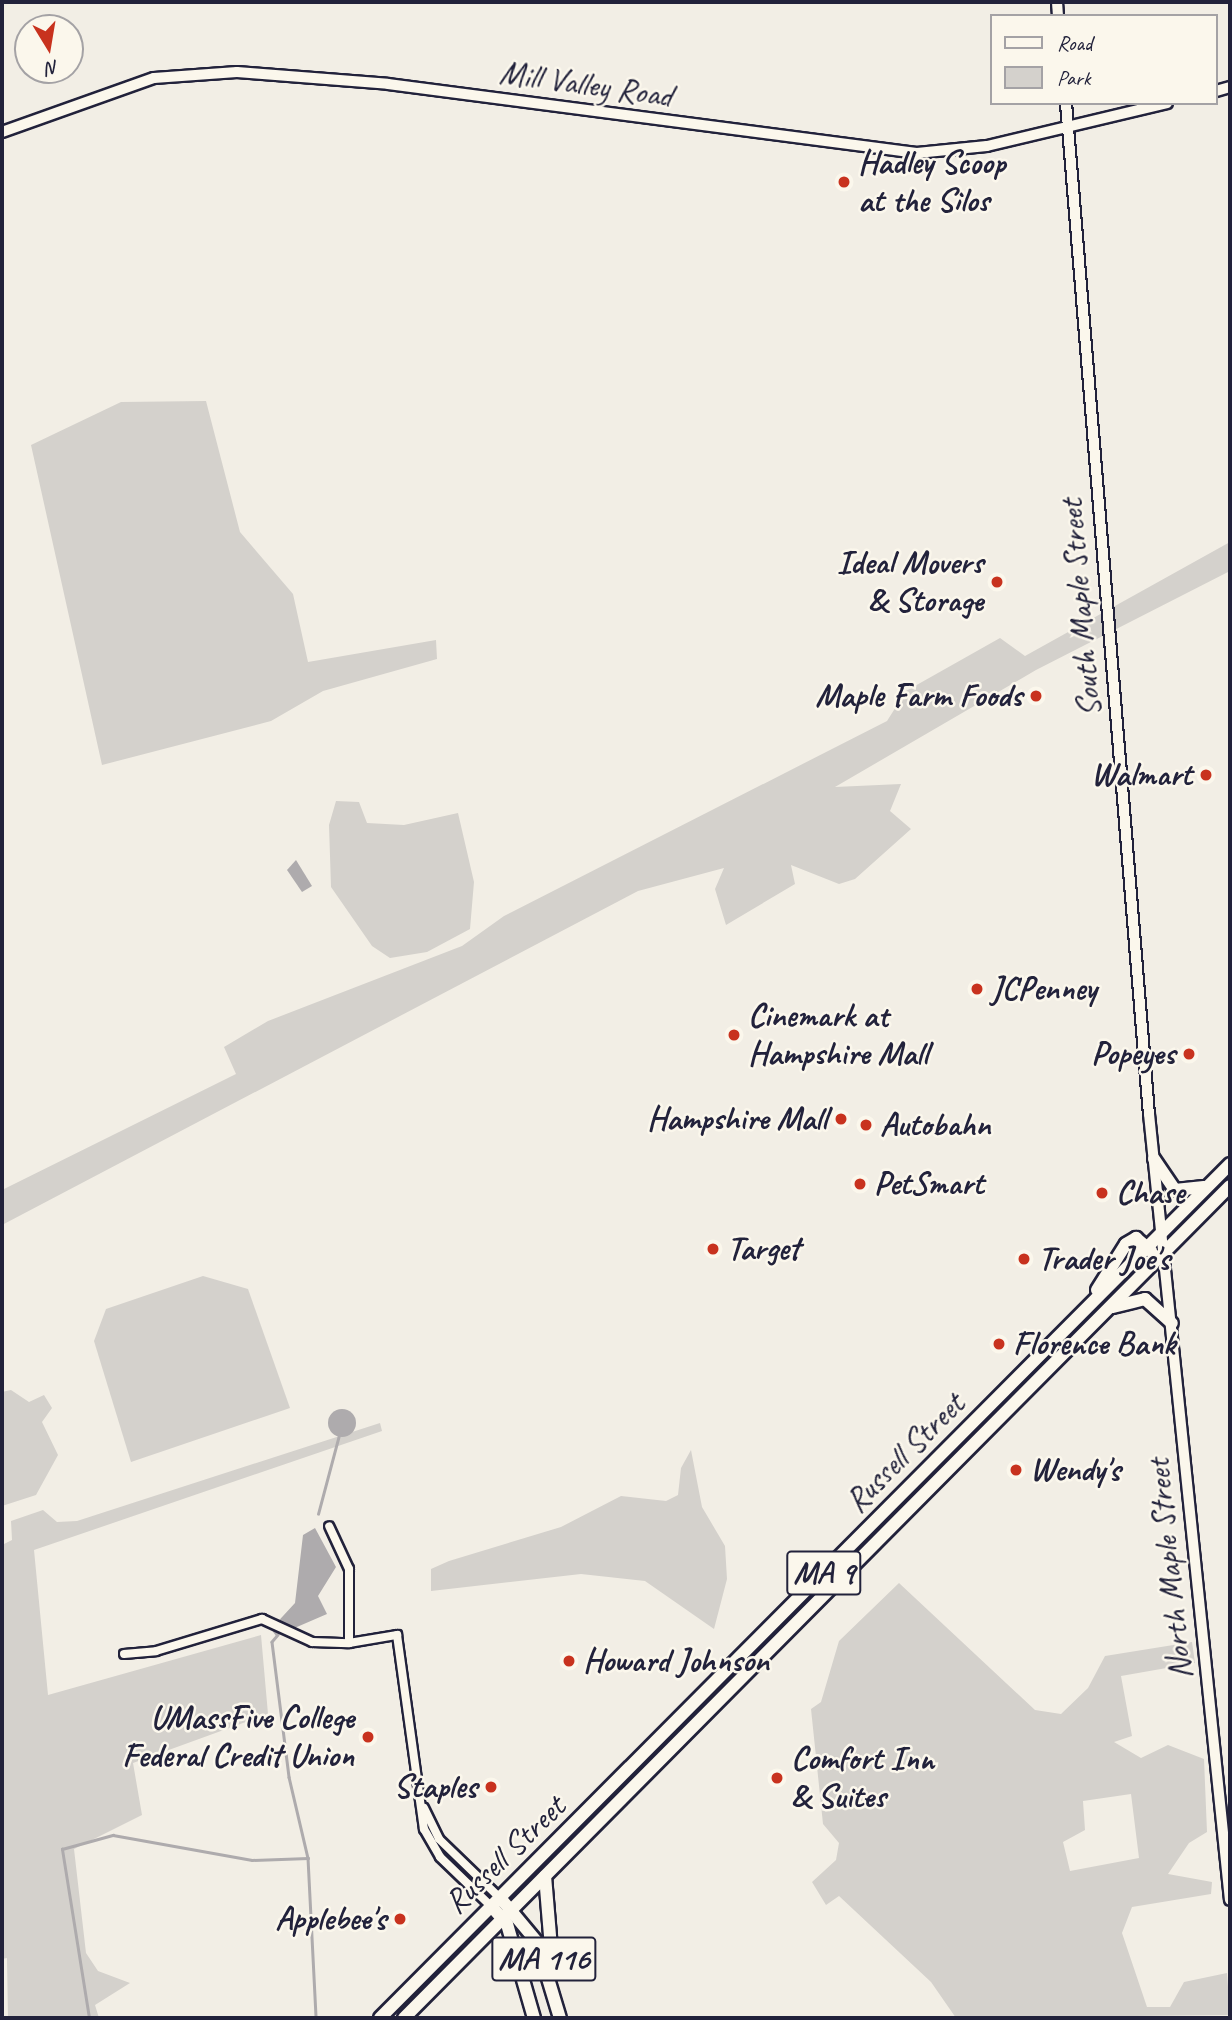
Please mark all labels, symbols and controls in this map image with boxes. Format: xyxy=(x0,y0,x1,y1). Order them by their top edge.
north arrow xyxy=(14,14,84,84)
legend xyxy=(990,14,1218,105)
text: Road xyxy=(1057,30,1092,56)
street label: Mill Valley Road xyxy=(497,53,675,117)
text: N xyxy=(45,55,61,81)
text: Park xyxy=(1057,65,1090,91)
place label: Hadley Scoop at the Silos xyxy=(858,143,1005,221)
marker: Hadley Scoop at the Silos xyxy=(836,174,852,190)
street label: South Maple Street xyxy=(1052,497,1110,719)
place label: Ideal Movers & Storage xyxy=(837,543,983,621)
marker: Ideal Movers & Storage xyxy=(989,574,1005,590)
place label: Maple Farm Foods xyxy=(813,676,1022,716)
marker: Maple Farm Foods xyxy=(1028,688,1044,704)
place label: Walmart xyxy=(1091,755,1192,795)
marker: Walmart xyxy=(1198,767,1214,783)
place label: JCPenney xyxy=(991,969,1096,1009)
marker: JCPenney xyxy=(969,981,985,997)
place label: Cinemark at Hampshire Mall xyxy=(748,996,928,1074)
marker: Cinemark at Hampshire Mall xyxy=(726,1027,742,1043)
place label: Popeyes xyxy=(1091,1034,1175,1074)
marker: Popeyes xyxy=(1181,1046,1197,1062)
place label: Hampshire Mall xyxy=(647,1099,827,1139)
place label: Autobahn xyxy=(880,1105,991,1145)
marker: Hampshire Mall xyxy=(833,1111,849,1127)
marker: Autobahn xyxy=(858,1117,874,1133)
place label: PetSmart xyxy=(874,1164,984,1204)
place label: Chase xyxy=(1116,1173,1185,1213)
marker: PetSmart xyxy=(852,1176,868,1192)
marker: Chase xyxy=(1094,1185,1110,1201)
place label: Target xyxy=(727,1229,800,1269)
place label: Trader Joe's xyxy=(1038,1239,1170,1279)
marker: Target xyxy=(705,1241,721,1257)
marker: Trader Joe's xyxy=(1016,1251,1032,1267)
place label: Florence Bank xyxy=(1013,1324,1175,1364)
marker: Florence Bank xyxy=(991,1336,1007,1352)
street label: Russell Street xyxy=(837,1385,973,1521)
place label: Wendy's xyxy=(1030,1450,1120,1490)
street label: North Maple Street xyxy=(1139,1456,1201,1682)
marker: Wendy's xyxy=(1008,1462,1024,1478)
road number: MA 9 xyxy=(786,1544,862,1602)
place label: Howard Johnson xyxy=(583,1641,769,1681)
marker: Howard Johnson xyxy=(561,1653,577,1669)
place label: UMassFive College Federal Credit Union xyxy=(122,1698,354,1776)
marker: UMassFive College Federal Credit Union xyxy=(360,1729,376,1745)
place label: Comfort Inn & Suites xyxy=(791,1739,934,1817)
place label: Staples xyxy=(393,1767,477,1807)
marker: Comfort Inn & Suites xyxy=(769,1770,785,1786)
marker: Staples xyxy=(483,1779,499,1795)
street label: Russell Street xyxy=(436,1788,574,1922)
place label: Applebee's xyxy=(275,1899,386,1939)
marker: Applebee's xyxy=(392,1911,408,1927)
road number: MA 116 xyxy=(490,1930,598,1987)

